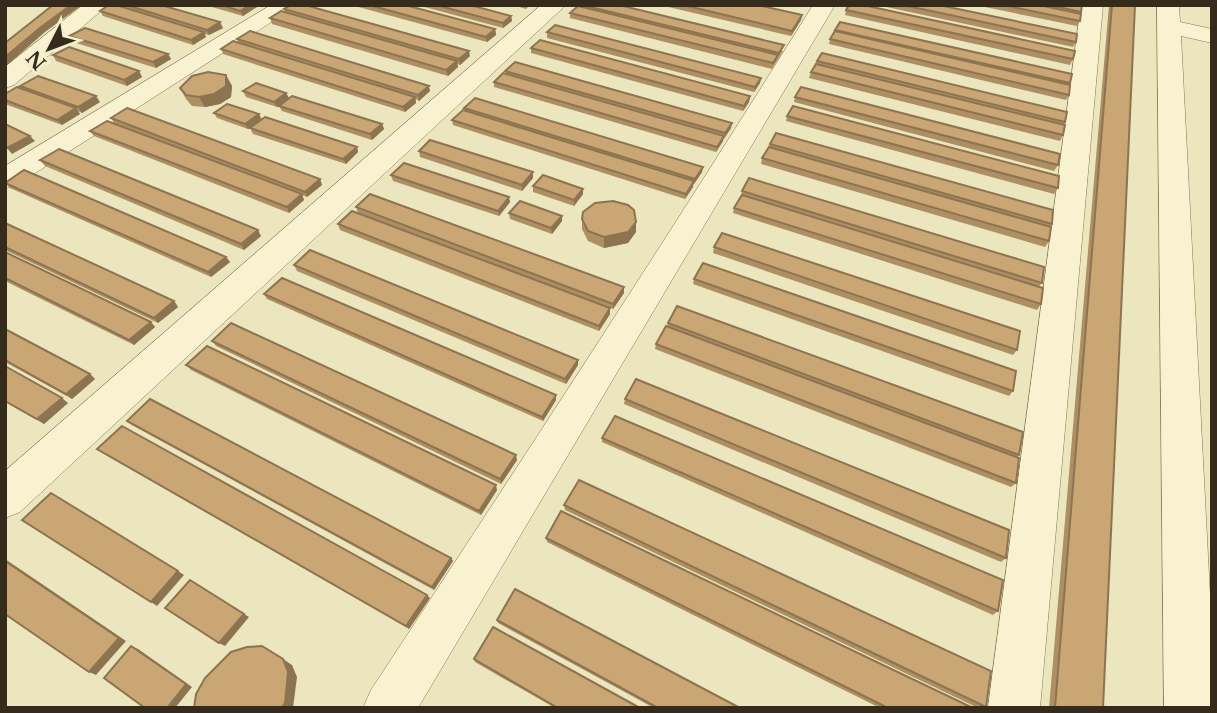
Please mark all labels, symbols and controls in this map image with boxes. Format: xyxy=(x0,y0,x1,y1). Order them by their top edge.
north arrow xyxy=(14,14,84,84)
text: N xyxy=(22,46,51,74)

